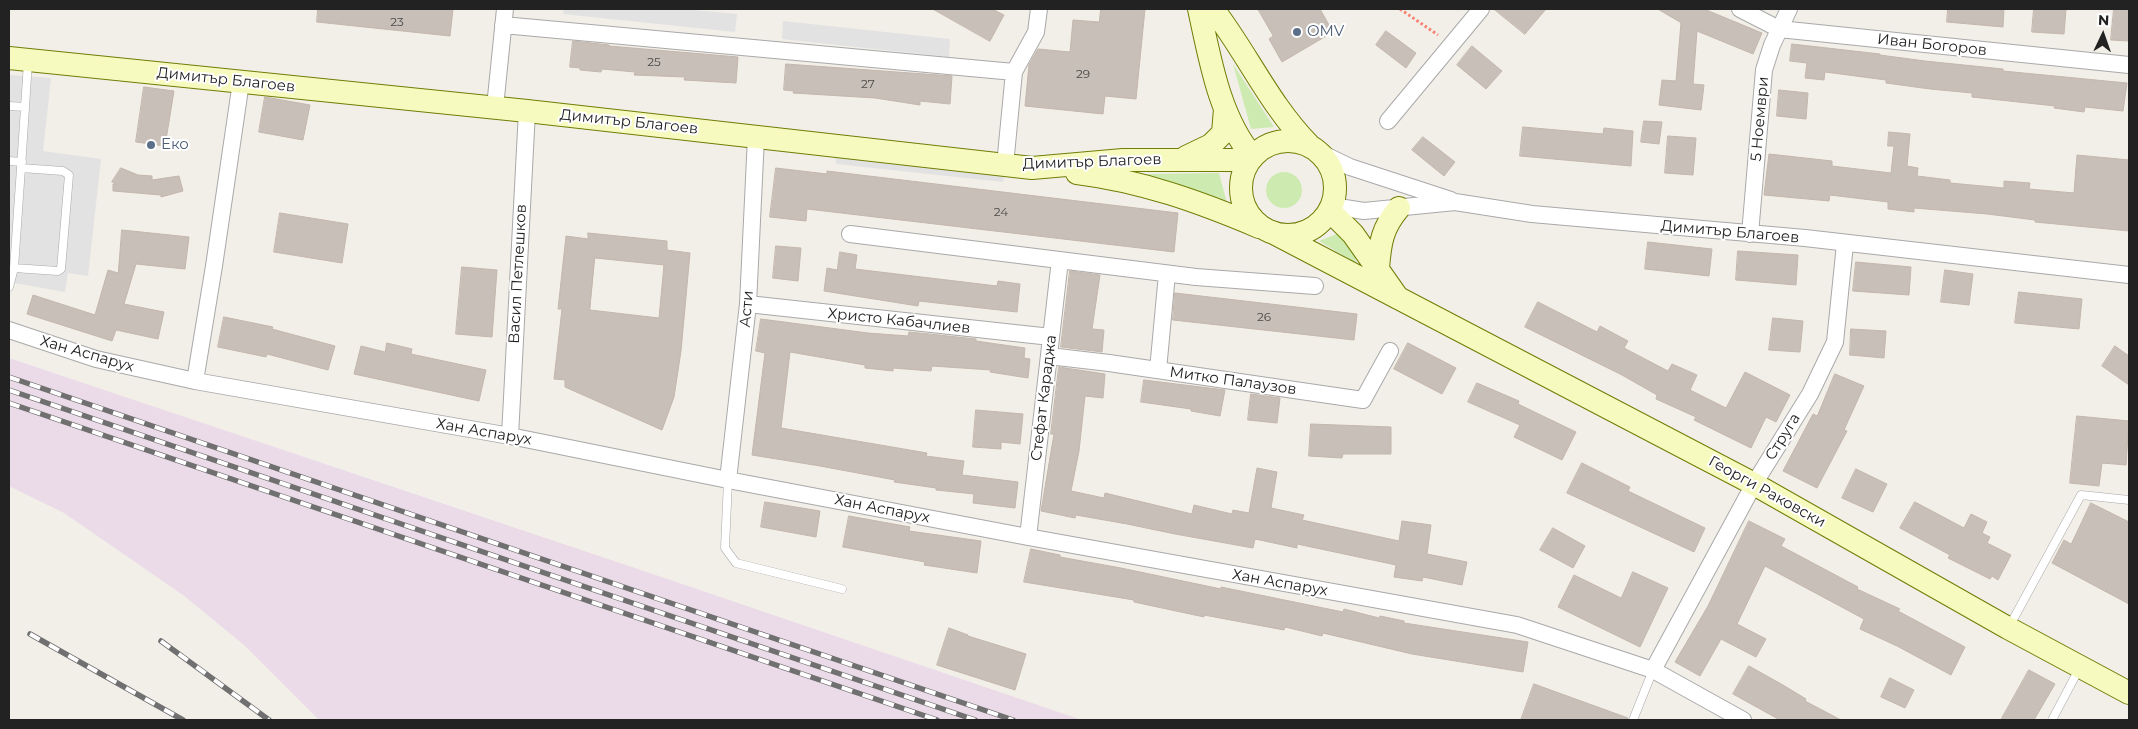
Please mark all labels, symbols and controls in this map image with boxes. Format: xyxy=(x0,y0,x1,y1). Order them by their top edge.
north arrow xyxy=(2078,10,2128,60)
text: N xyxy=(2098,11,2110,29)
house number: 23 xyxy=(390,15,404,29)
place label: OMV xyxy=(1307,23,1344,41)
marker: OMV xyxy=(1291,26,1303,38)
street label: Иван Богоров xyxy=(1876,30,1988,60)
house number: 25 xyxy=(647,55,661,69)
street label: Димитър Благоев xyxy=(156,64,296,96)
house number: 29 xyxy=(1076,67,1090,81)
street label: 5 Ноември xyxy=(1747,76,1773,162)
house number: 27 xyxy=(861,77,875,91)
street label: Димитър Благоев xyxy=(559,106,699,138)
place label: Еко xyxy=(161,136,189,154)
marker: Еко xyxy=(145,139,157,151)
street label: Димитър Благоев xyxy=(1022,151,1162,173)
street label: Васил Петлешков xyxy=(505,204,531,344)
house number: 24 xyxy=(994,205,1008,219)
street label: Димитър Благоев xyxy=(1660,217,1800,247)
street label: Асти xyxy=(736,290,758,328)
street label: Христо Кабачлиев xyxy=(827,305,971,337)
house number: 26 xyxy=(1257,310,1271,324)
street label: Хан Аспарух xyxy=(38,332,136,376)
street label: Стефат Караджа xyxy=(1027,334,1061,462)
street label: Митко Палаузов xyxy=(1168,363,1298,399)
street label: Струга xyxy=(1762,410,1804,464)
street label: Хан Аспарух xyxy=(435,415,533,449)
street label: Георги Раковски xyxy=(1705,452,1829,532)
street label: Хан Аспарух xyxy=(833,491,931,527)
street label: Хан Аспарух xyxy=(1231,566,1329,600)

